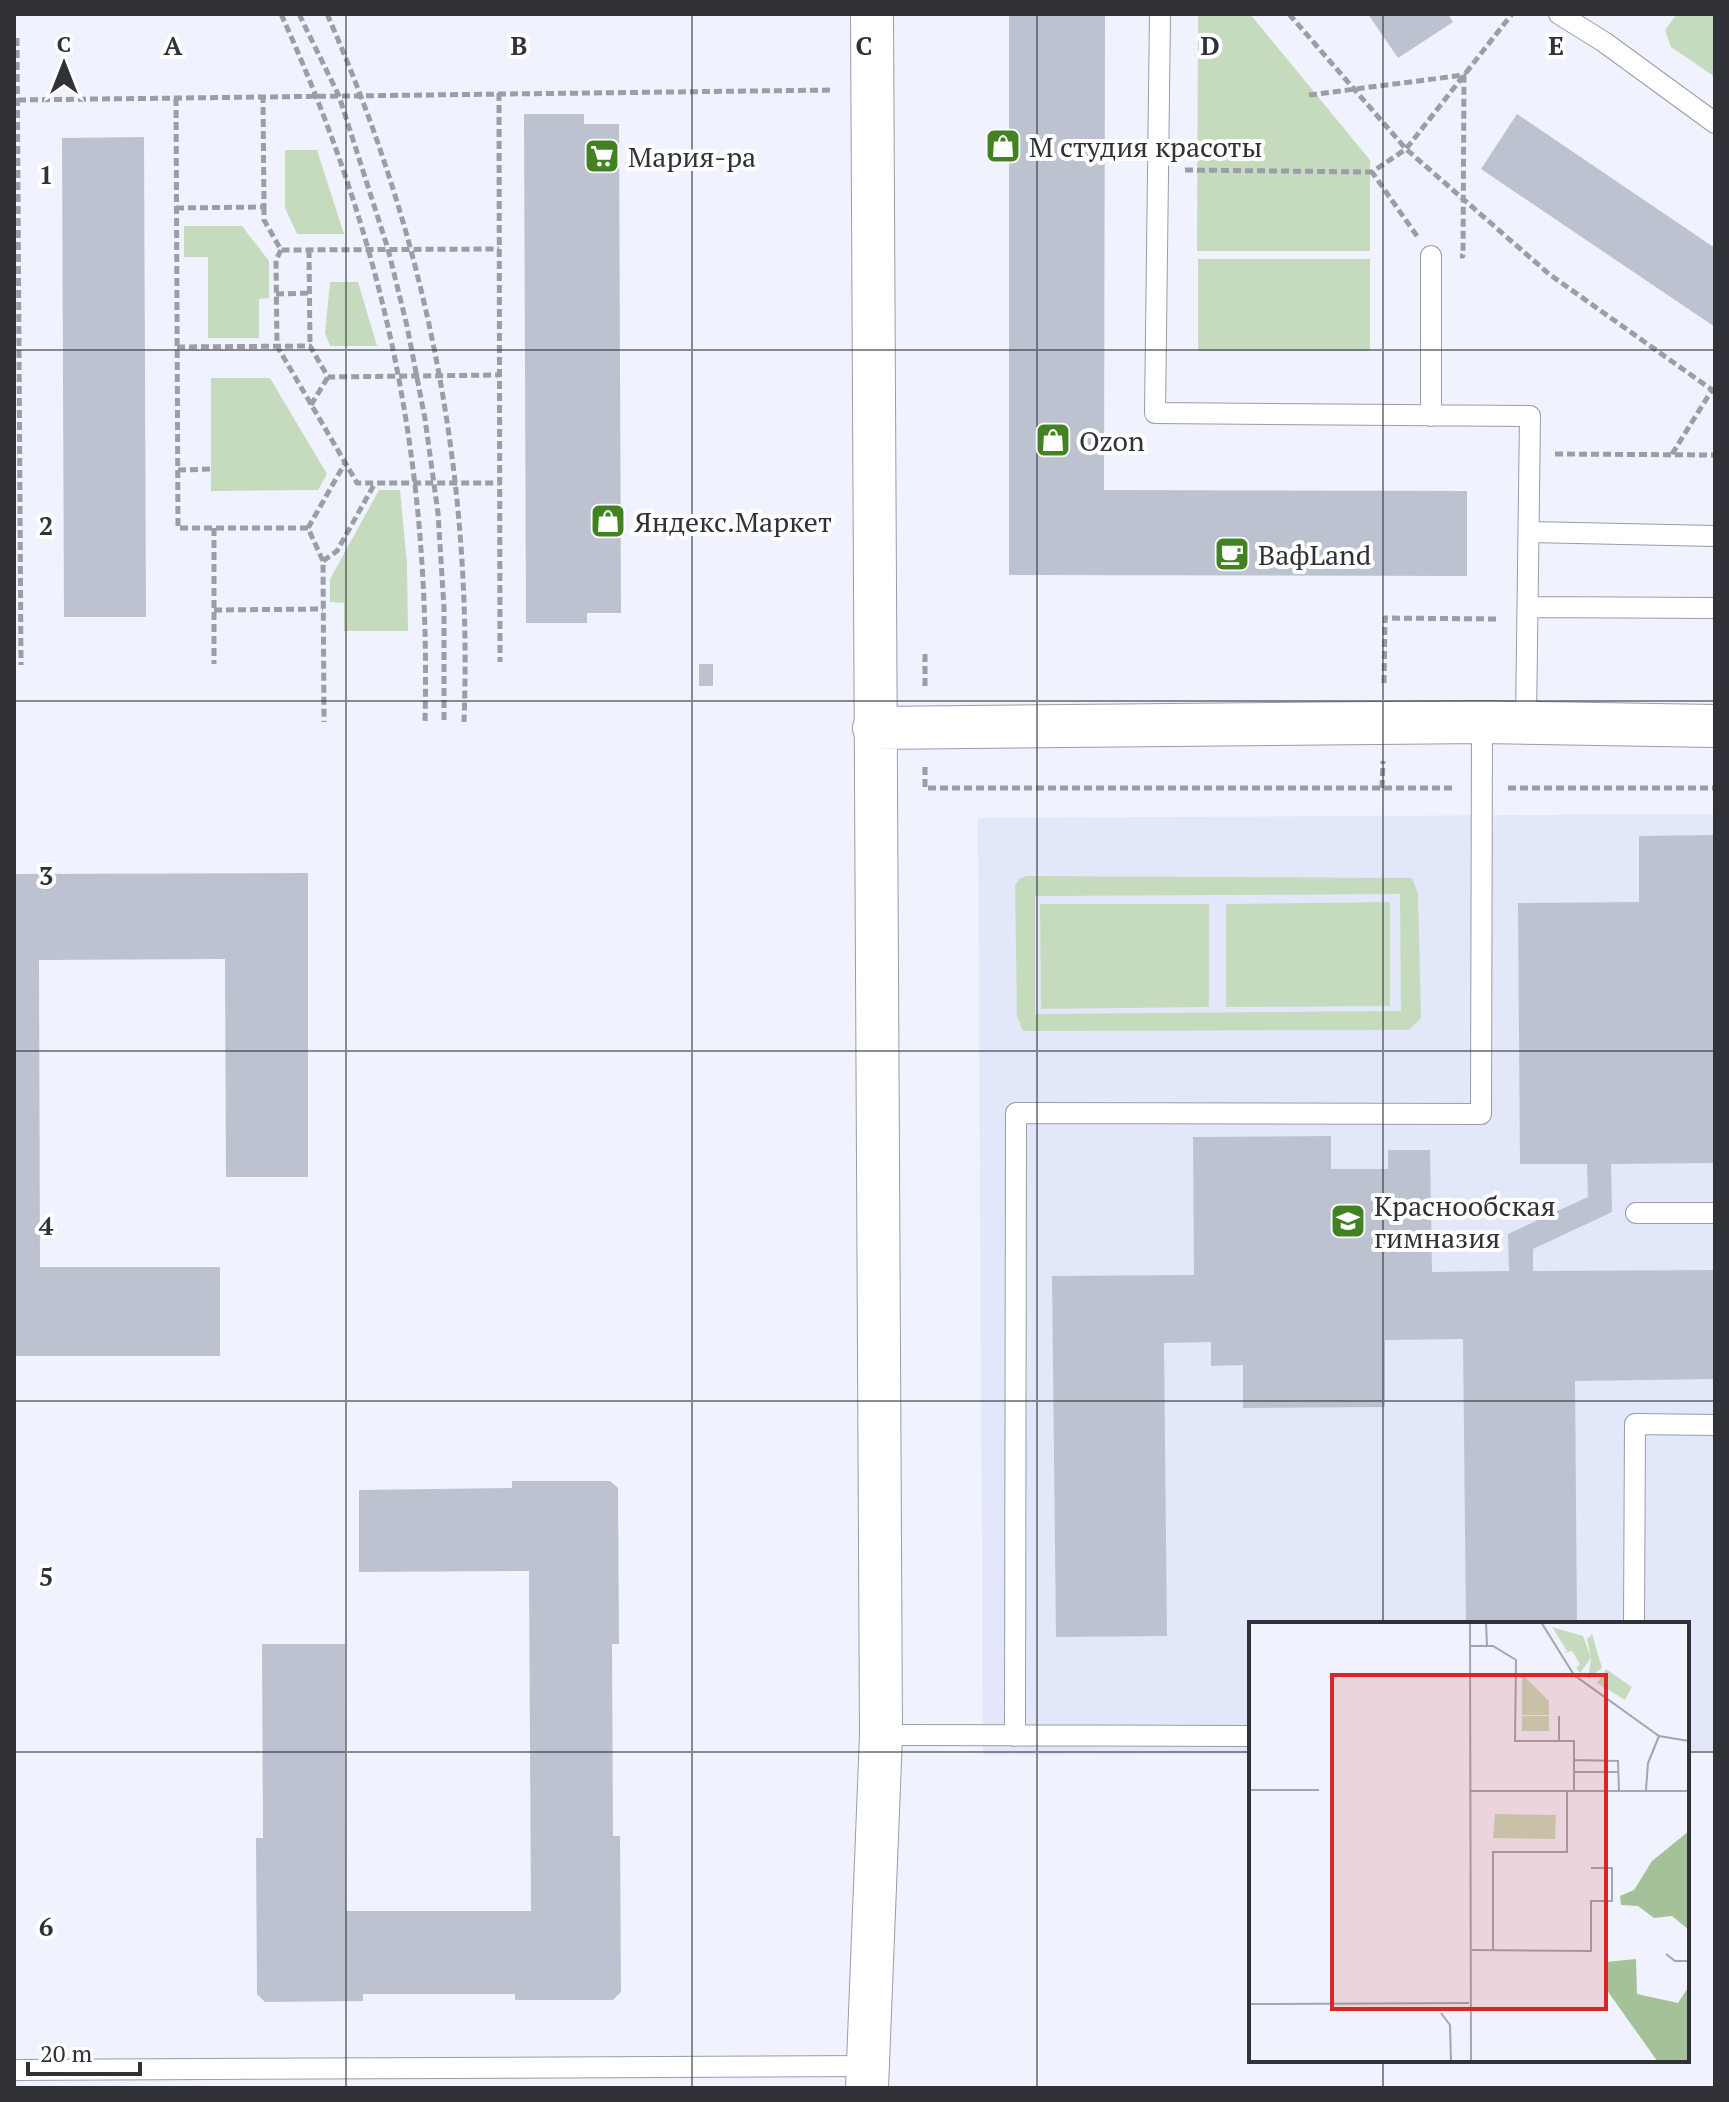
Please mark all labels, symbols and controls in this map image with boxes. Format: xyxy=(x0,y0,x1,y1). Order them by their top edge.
north arrow xyxy=(24,24,104,104)
text: A xyxy=(164,28,183,62)
text: B xyxy=(511,28,527,62)
text: C xyxy=(856,28,872,62)
text: D xyxy=(1200,28,1220,62)
text: E xyxy=(1548,28,1564,62)
text: С xyxy=(57,29,71,58)
shop icon: M студия красоты xyxy=(984,127,1022,165)
place label: M студия красоты xyxy=(1029,128,1262,165)
supermarket icon: Мария-ра xyxy=(583,137,621,175)
place label: Мария-ра xyxy=(628,138,756,175)
text: 1 xyxy=(39,157,53,191)
shop icon: Ozon xyxy=(1034,421,1072,459)
place label: Ozon xyxy=(1079,422,1145,459)
shop icon: Яндекс.Маркет xyxy=(589,502,627,540)
place label: Яндекс.Маркет xyxy=(634,503,832,540)
text: 2 xyxy=(39,508,53,542)
cafe icon: ВафLand xyxy=(1213,535,1251,573)
place label: ВафLand xyxy=(1258,536,1371,573)
text: 3 xyxy=(39,858,53,892)
place label: Краснообская гимназия xyxy=(1374,1187,1556,1256)
school or university icon: Краснообская гимназия xyxy=(1329,1202,1367,1240)
text: 4 xyxy=(39,1208,54,1242)
text: 5 xyxy=(39,1559,53,1593)
inset map xyxy=(1249,1622,1689,2062)
text: 6 xyxy=(39,1909,53,1943)
scale bar xyxy=(28,2026,140,2076)
text: 20 m xyxy=(40,2037,92,2069)

